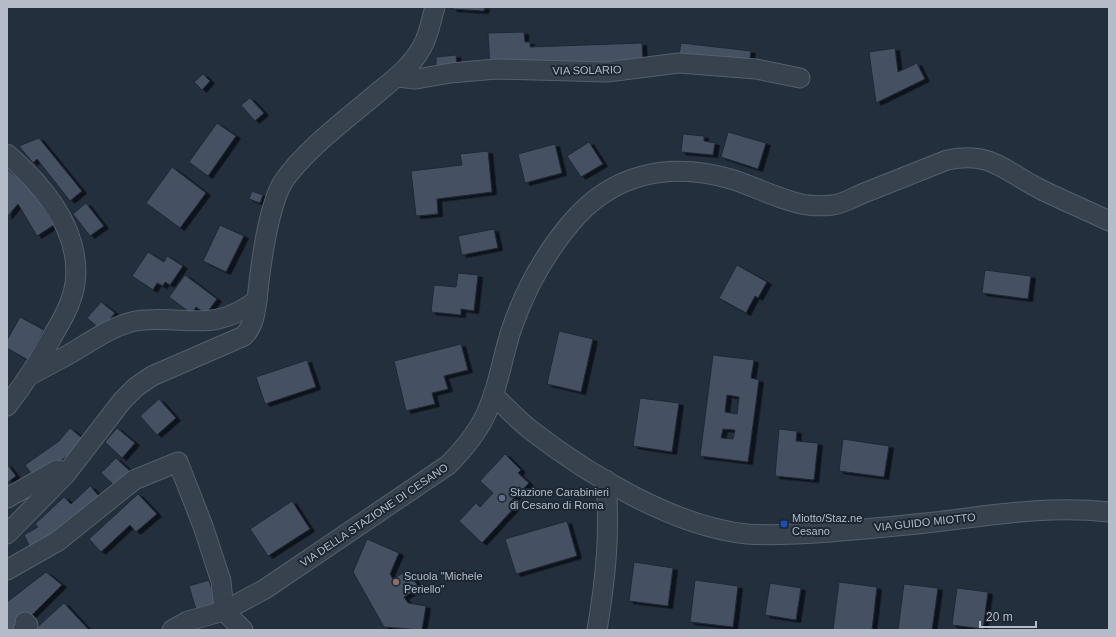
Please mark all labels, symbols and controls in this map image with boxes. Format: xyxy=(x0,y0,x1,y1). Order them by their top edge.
street label: VIA SOLARIO xyxy=(552,63,622,77)
street label: VIA DELLA STAZIONE DI CESANO xyxy=(298,461,450,569)
place label: Stazione Carabinieri di Cesano di Roma xyxy=(510,486,609,511)
marker: Stazione Carabinieri di Cesano di Roma xyxy=(497,493,507,503)
street label: VIA GUIDO MIOTTO xyxy=(874,511,977,533)
place label: Miotto/Staz.ne Cesano xyxy=(792,512,862,537)
marker: Miotto/Staz.ne Cesano xyxy=(779,519,789,529)
place label: Scuola "Michele Periello" xyxy=(404,570,483,595)
marker: Scuola "Michele Periello" xyxy=(391,577,401,587)
scale bar xyxy=(980,603,1036,629)
text: 20 m xyxy=(986,610,1013,624)

